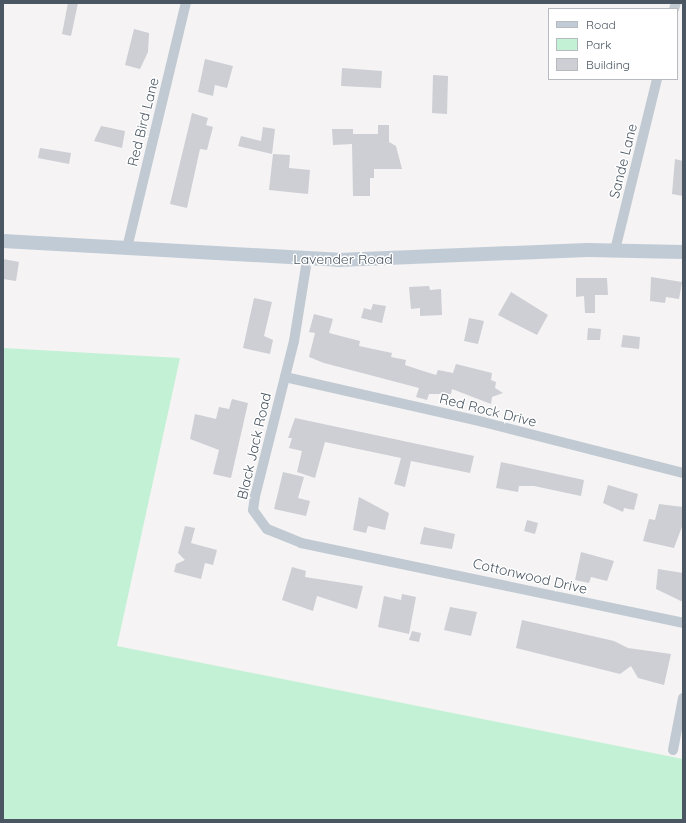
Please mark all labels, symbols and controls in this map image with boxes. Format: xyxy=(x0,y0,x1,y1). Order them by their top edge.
legend xyxy=(548,8,678,80)
text: Road xyxy=(586,17,616,32)
text: Park xyxy=(586,37,611,52)
text: Building xyxy=(586,57,630,72)
street label: Red Bird Lane xyxy=(124,76,162,168)
street label: Sande Lane xyxy=(606,122,640,200)
street label: Lavender Road xyxy=(293,251,393,267)
street label: Red Rock Drive xyxy=(438,390,538,430)
street label: Black Jack Road xyxy=(234,391,274,501)
street label: Cottonwood Drive xyxy=(471,555,589,597)

